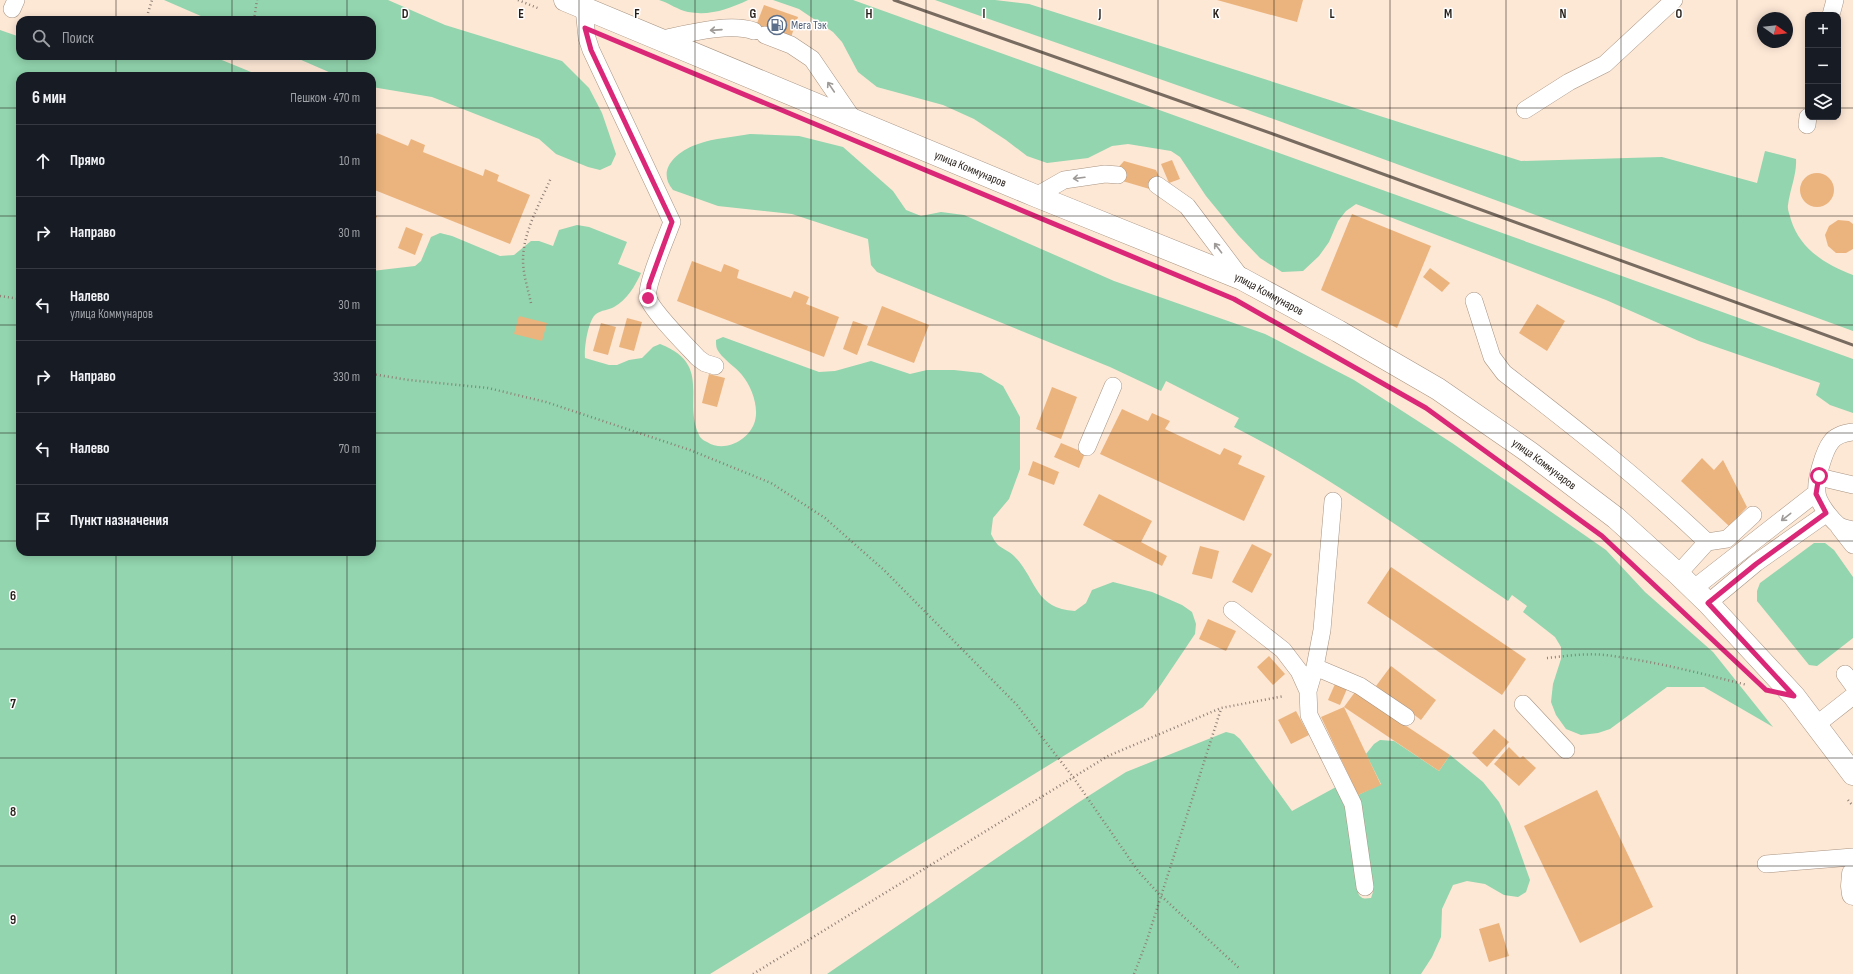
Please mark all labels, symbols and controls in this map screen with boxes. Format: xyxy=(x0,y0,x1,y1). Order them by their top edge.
text: D xyxy=(402,6,409,22)
text: E xyxy=(518,6,524,22)
text: F xyxy=(634,6,640,22)
text: G xyxy=(750,6,757,22)
text: H xyxy=(866,6,873,22)
text: I xyxy=(983,6,986,22)
text: J xyxy=(1098,6,1102,22)
text: K xyxy=(1213,6,1220,22)
text: L xyxy=(1329,6,1335,22)
text: M xyxy=(1444,6,1452,22)
text: N xyxy=(1560,6,1567,22)
text: O xyxy=(1676,6,1683,22)
north arrow xyxy=(1757,12,1793,48)
map controls xyxy=(1805,12,1841,120)
button: + xyxy=(1805,12,1841,48)
fuel station icon: Мега Тэк xyxy=(766,14,788,36)
search box xyxy=(16,16,376,60)
place label: Мега Тэк xyxy=(791,18,827,33)
one-way arrow xyxy=(710,26,723,33)
icon: search xyxy=(30,27,52,49)
text: Поиск xyxy=(62,29,94,48)
button: − xyxy=(1805,48,1841,84)
one-way arrow xyxy=(827,82,835,93)
button: layers xyxy=(1805,84,1841,120)
text: 6 мин xyxy=(32,88,66,108)
text: Пешком · 470 m xyxy=(290,90,360,106)
street label: улица Коммунаров xyxy=(932,147,1009,190)
icon: ahead xyxy=(32,150,54,172)
text: Прямо xyxy=(70,151,105,170)
text: 10 m xyxy=(339,153,360,169)
one-way arrow xyxy=(1073,174,1086,182)
icon: right xyxy=(32,222,54,244)
text: Направо xyxy=(70,223,116,242)
text: 30 m xyxy=(338,225,360,241)
one-way arrow xyxy=(1214,242,1222,253)
street label: улица Коммунаров xyxy=(1232,269,1307,319)
text: Налево xyxy=(70,287,110,306)
route end xyxy=(639,289,657,307)
icon: left xyxy=(32,294,54,316)
text: 30 m xyxy=(338,297,360,313)
text: улица Коммунаров xyxy=(70,306,153,322)
icon: right xyxy=(32,366,54,388)
text: Направо xyxy=(70,367,116,386)
text: 330 m xyxy=(333,369,360,385)
street label: улица Коммунаров xyxy=(1509,435,1580,493)
icon: left xyxy=(32,438,54,460)
text: Налево xyxy=(70,439,110,458)
text: 70 m xyxy=(339,441,360,457)
route start xyxy=(1810,467,1828,485)
icon: arrive xyxy=(32,510,54,532)
text: Пункт назначения xyxy=(70,511,168,530)
one-way arrow xyxy=(1780,513,1791,522)
text: 6 xyxy=(10,588,16,604)
text: 7 xyxy=(10,696,16,712)
text: 8 xyxy=(10,804,16,820)
text: 9 xyxy=(10,912,16,928)

